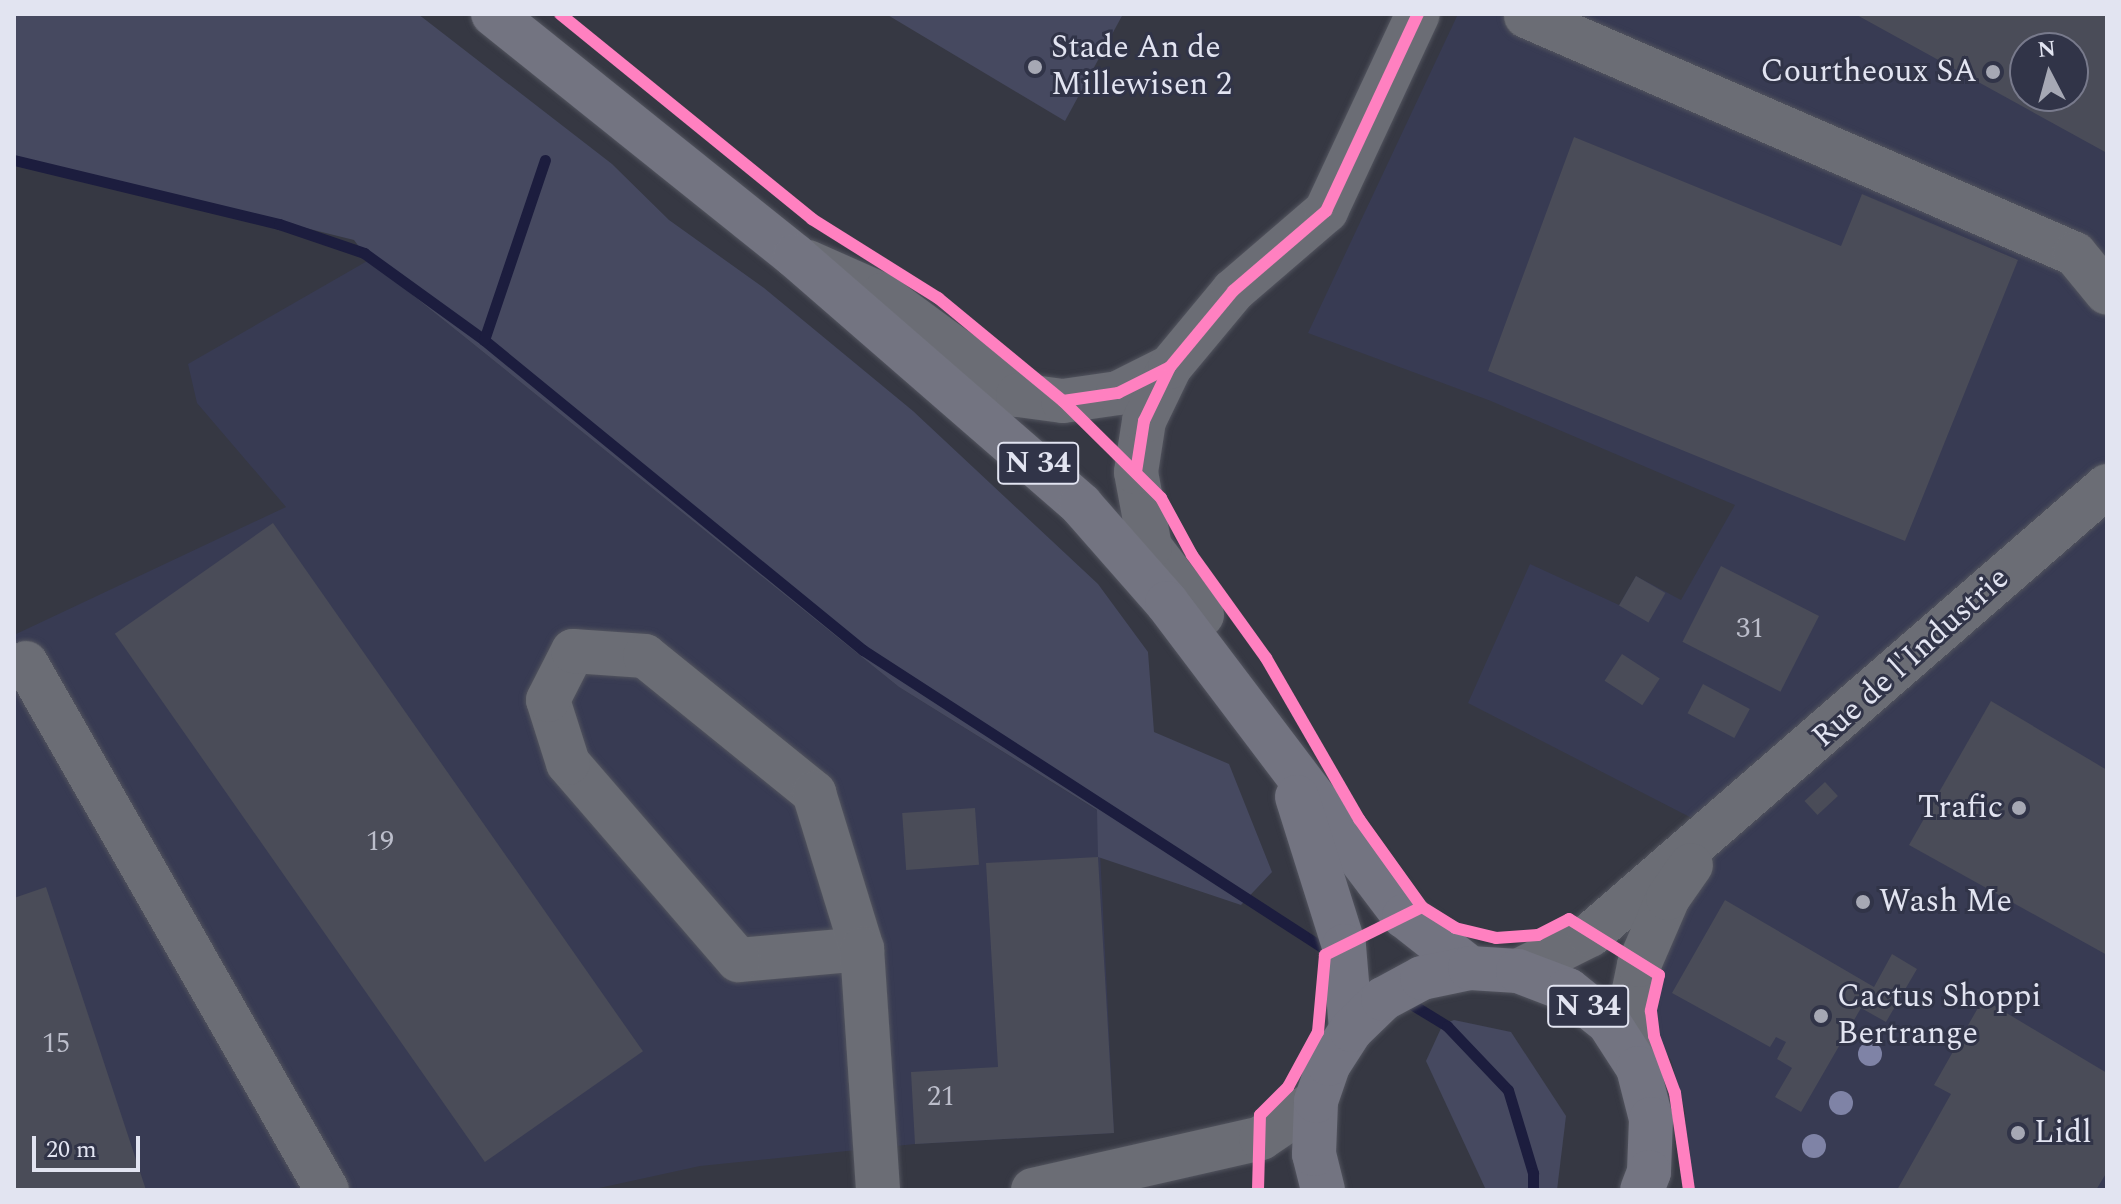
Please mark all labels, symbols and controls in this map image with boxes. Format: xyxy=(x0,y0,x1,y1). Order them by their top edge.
place label: Stade An de Millewisen 2 xyxy=(1051,30,1232,105)
north arrow xyxy=(2009,32,2089,112)
text: N xyxy=(2036,32,2057,67)
place label: Courtheoux SA xyxy=(1761,53,1977,91)
marker: Stade An de Millewisen 2 xyxy=(1026,58,1044,76)
marker: Courtheoux SA xyxy=(1984,63,2002,81)
road number: N 34 xyxy=(996,437,1080,489)
street label: Rue de l'Industrie xyxy=(1805,560,2017,756)
house number: 31 xyxy=(1736,612,1764,646)
place label: Trafic xyxy=(1918,789,2003,827)
marker: Trafic xyxy=(2010,799,2028,817)
house number: 19 xyxy=(366,825,394,859)
place label: Wash Me xyxy=(1879,883,2012,921)
marker: Wash Me xyxy=(1854,893,1872,911)
place label: Cactus Shoppi Bertrange xyxy=(1837,979,2042,1054)
road number: N 34 xyxy=(1546,980,1630,1032)
marker: Cactus Shoppi Bertrange xyxy=(1812,1007,1830,1025)
house number: 15 xyxy=(42,1027,70,1061)
house number: 21 xyxy=(927,1080,955,1114)
place label: Lidl xyxy=(2034,1114,2092,1152)
scale bar xyxy=(36,1120,144,1170)
marker: Lidl xyxy=(2009,1124,2027,1142)
text: 20 m xyxy=(46,1132,97,1168)

